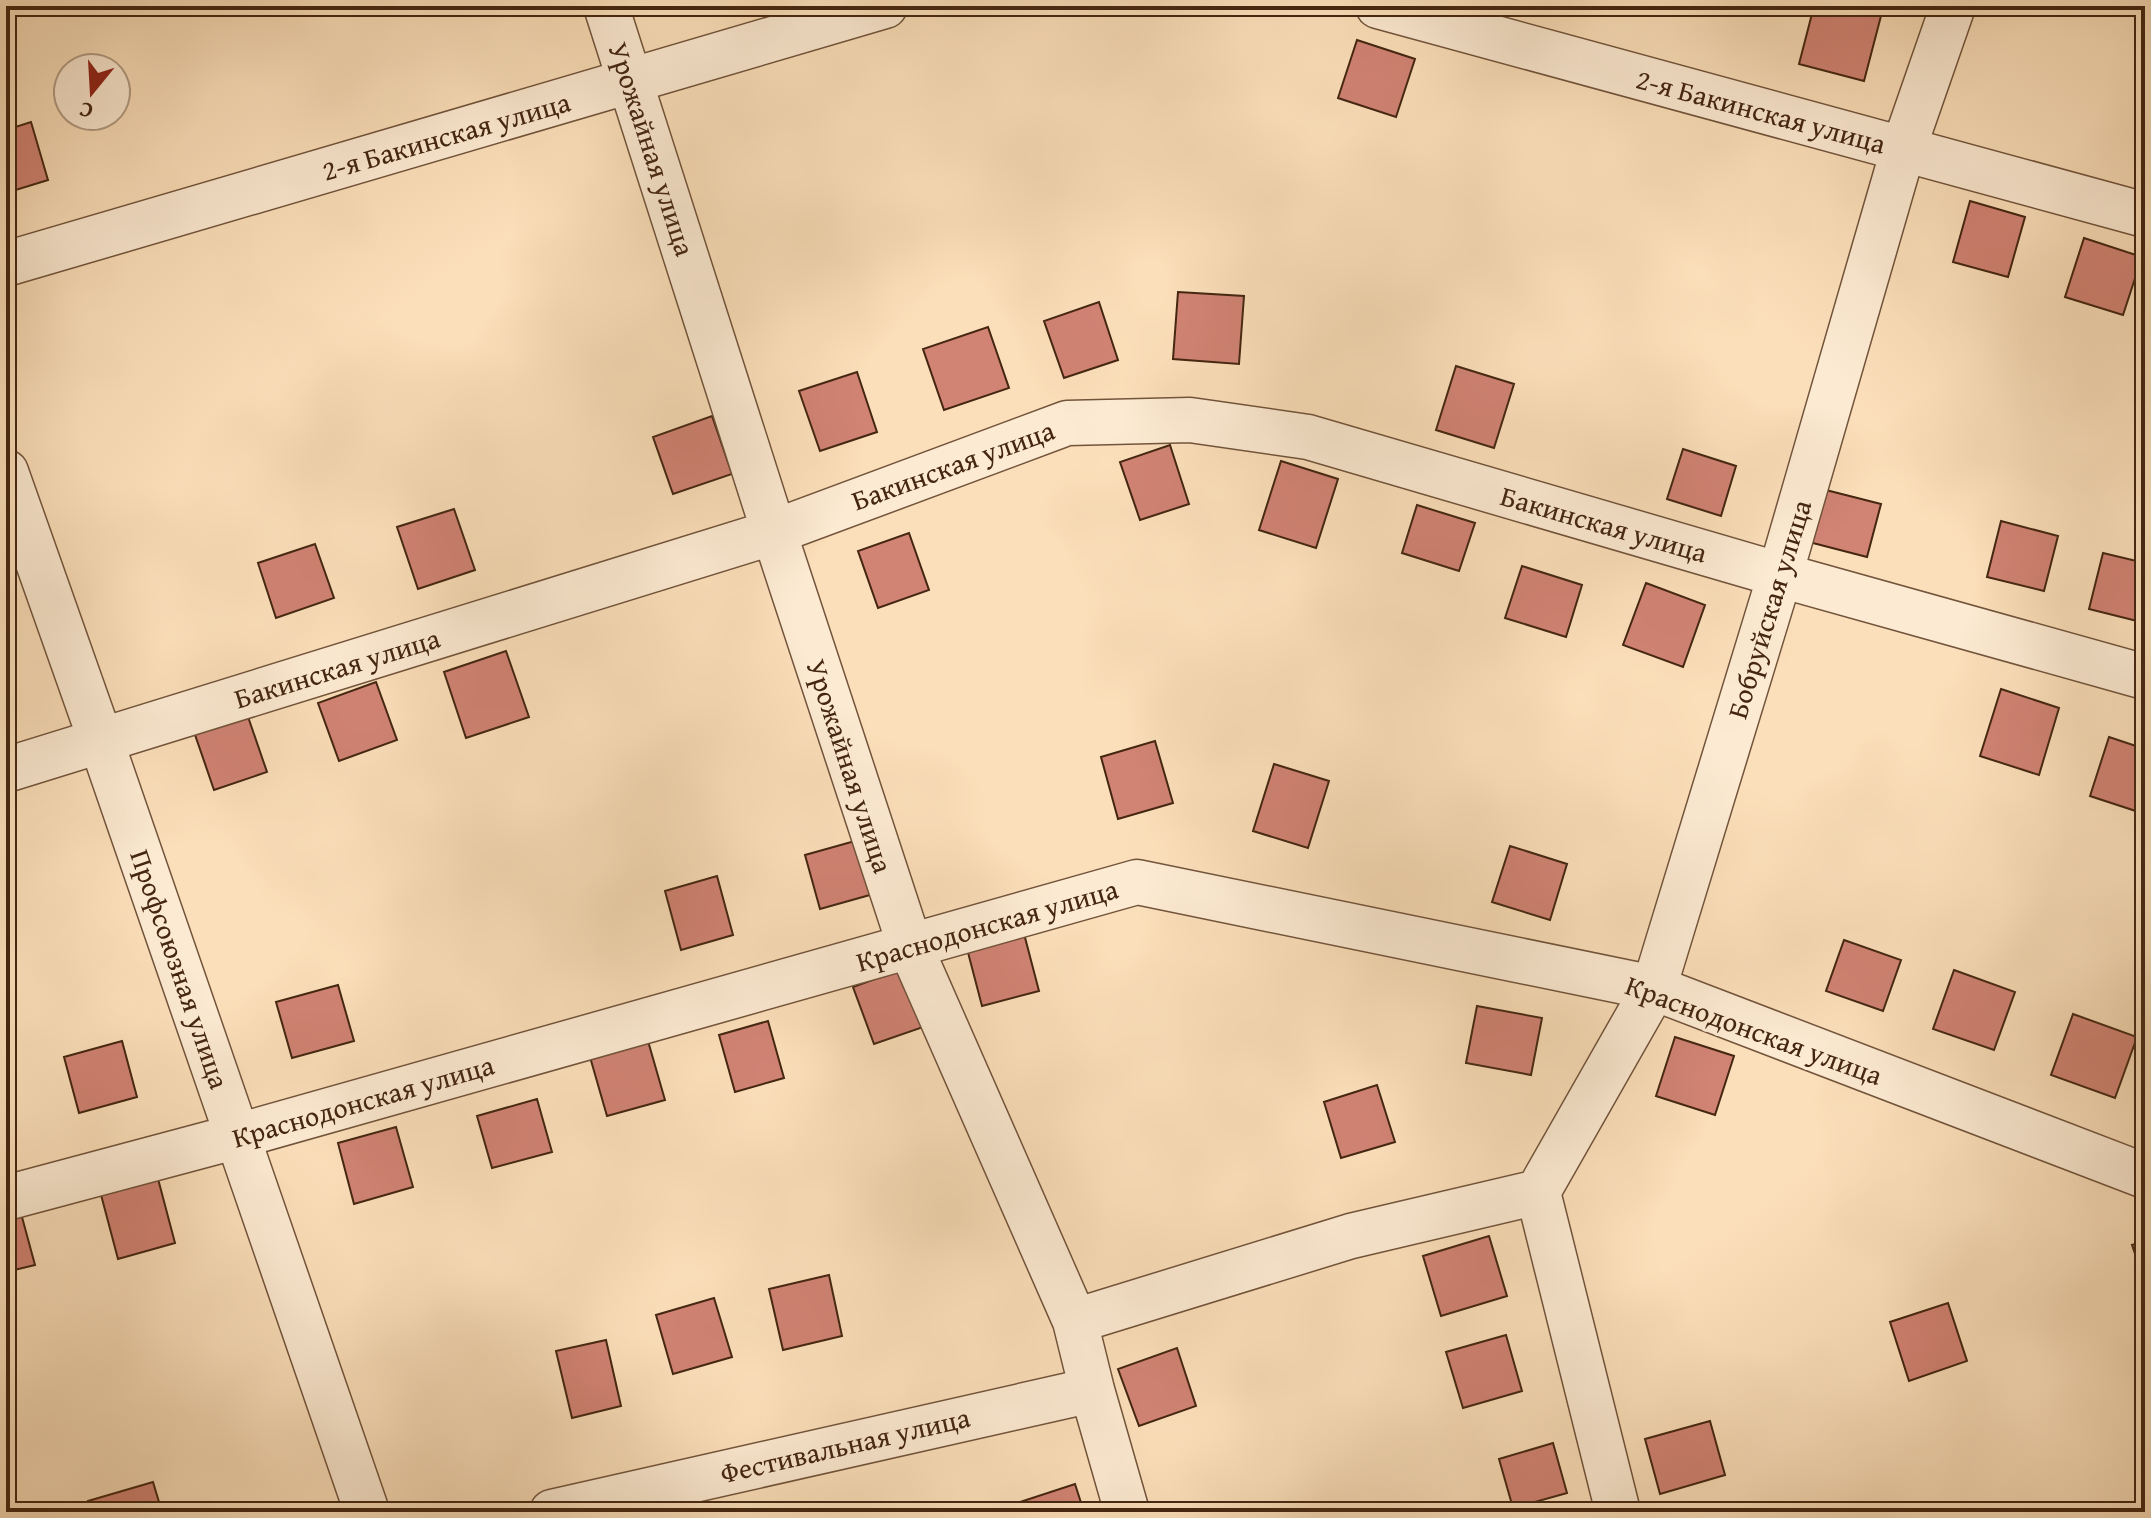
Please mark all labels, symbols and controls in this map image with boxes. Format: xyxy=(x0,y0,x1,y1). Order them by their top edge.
street label: Урожайная улица xyxy=(599,37,707,262)
north arrow xyxy=(52,52,132,132)
street label: 2-я Бакинская улица xyxy=(1632,58,1891,164)
street label: 2-я Бакинская улица xyxy=(317,80,575,191)
text: С xyxy=(75,94,97,128)
street label: Бакинская улица xyxy=(846,409,1061,520)
street label: Бакинская улица xyxy=(1496,474,1713,573)
street label: Бобруйская улица xyxy=(1716,494,1821,723)
street label: Бакинская улица xyxy=(229,617,445,718)
street label: Урожайная улица xyxy=(797,654,905,879)
street label: Профсоюзная улица xyxy=(120,844,241,1095)
street label: Краснодонская улица xyxy=(851,867,1123,982)
street label: Краснодонская улица xyxy=(1620,964,1889,1095)
street label: Краснодонская улица xyxy=(227,1043,499,1158)
street label: Фестивальная улица xyxy=(716,1396,974,1493)

